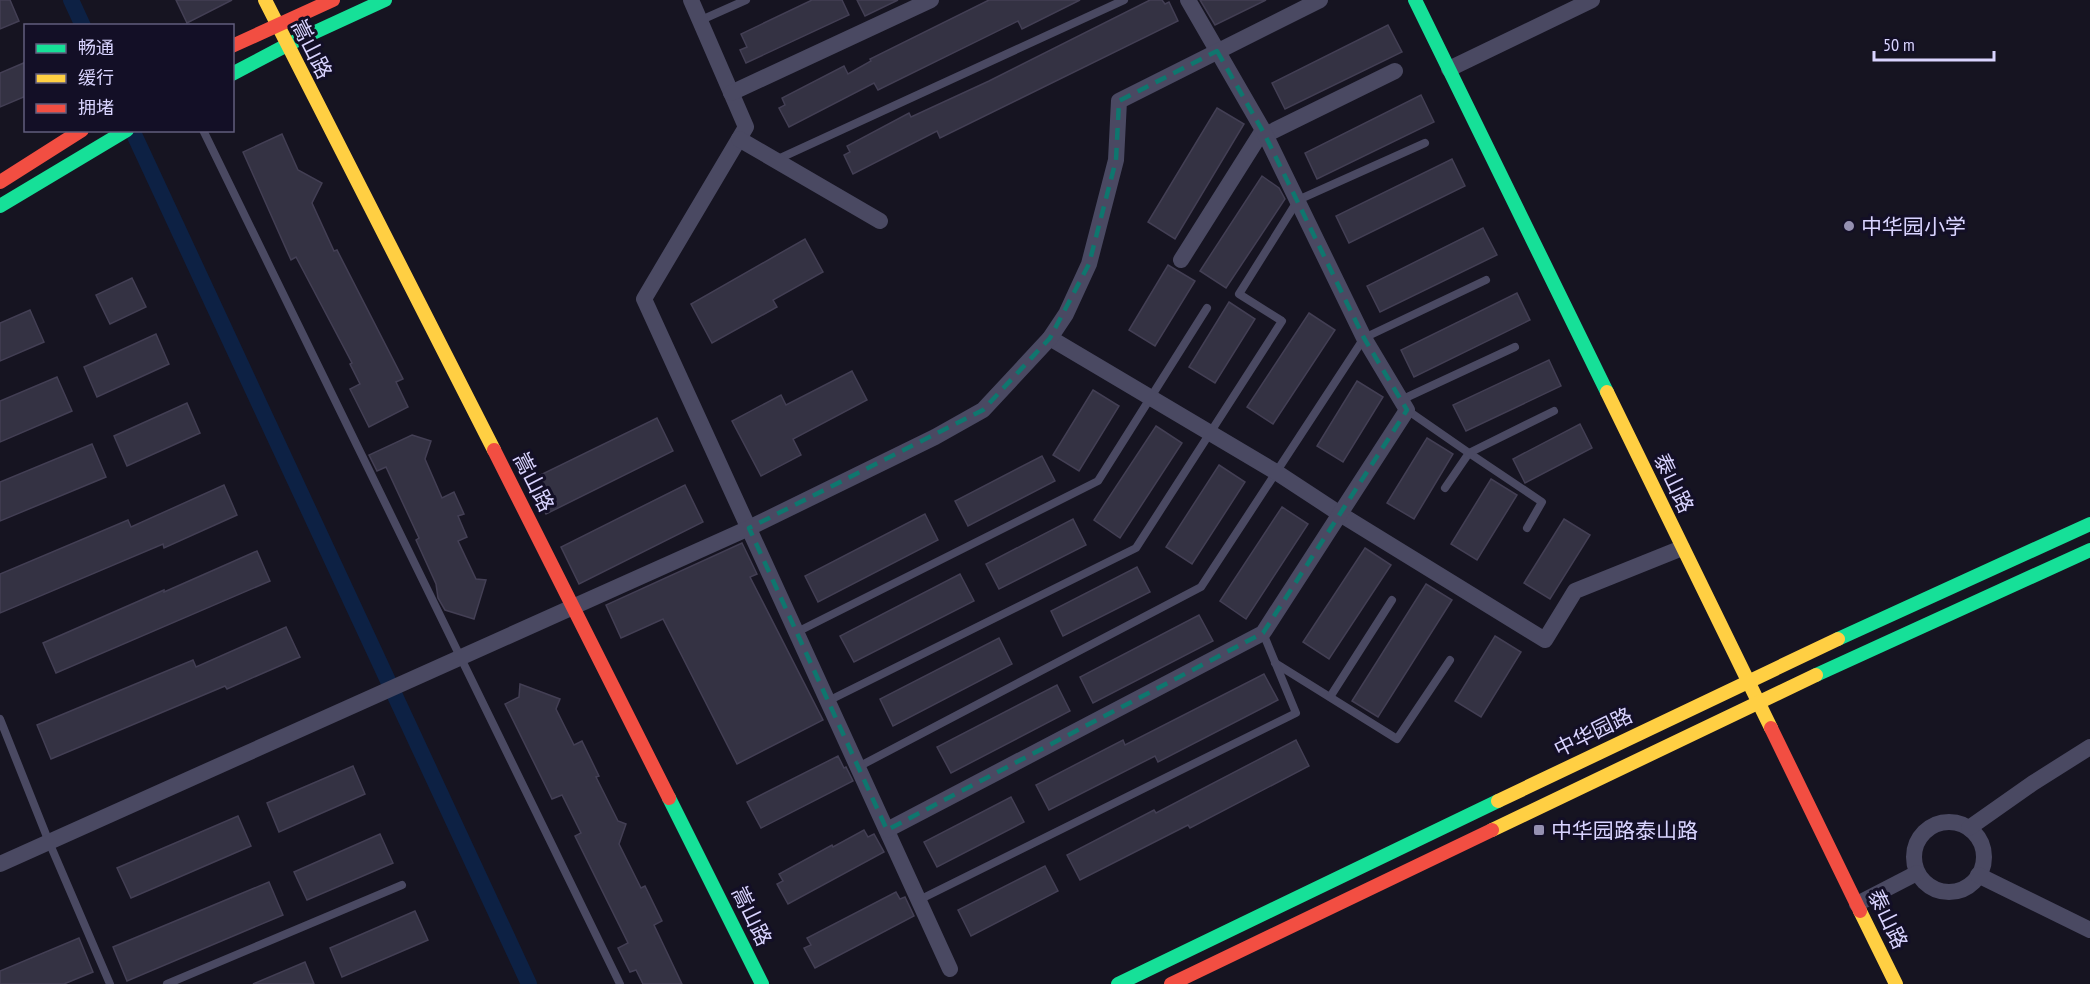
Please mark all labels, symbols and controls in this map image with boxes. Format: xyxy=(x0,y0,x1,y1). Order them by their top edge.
street label: 嵩山路 xyxy=(286,15,338,83)
legend xyxy=(24,24,234,132)
scale bar xyxy=(1874,24,1994,62)
text: 50 m xyxy=(1883,33,1915,56)
text: 畅通 xyxy=(78,36,114,59)
text: 缓行 xyxy=(78,66,114,89)
text: 拥堵 xyxy=(78,96,114,119)
place label: 中华园小学 xyxy=(1861,213,1966,240)
marker: 中华园小学 xyxy=(1842,219,1856,233)
street label: 嵩山路 xyxy=(508,448,560,516)
street label: 泰山路 xyxy=(1648,449,1700,517)
street label: 中华园路 xyxy=(1549,701,1637,763)
place label: 中华园路泰山路 xyxy=(1551,817,1698,844)
marker: 中华园路泰山路 xyxy=(1532,823,1546,837)
street label: 嵩山路 xyxy=(726,882,778,950)
street label: 泰山路 xyxy=(1862,885,1914,953)

